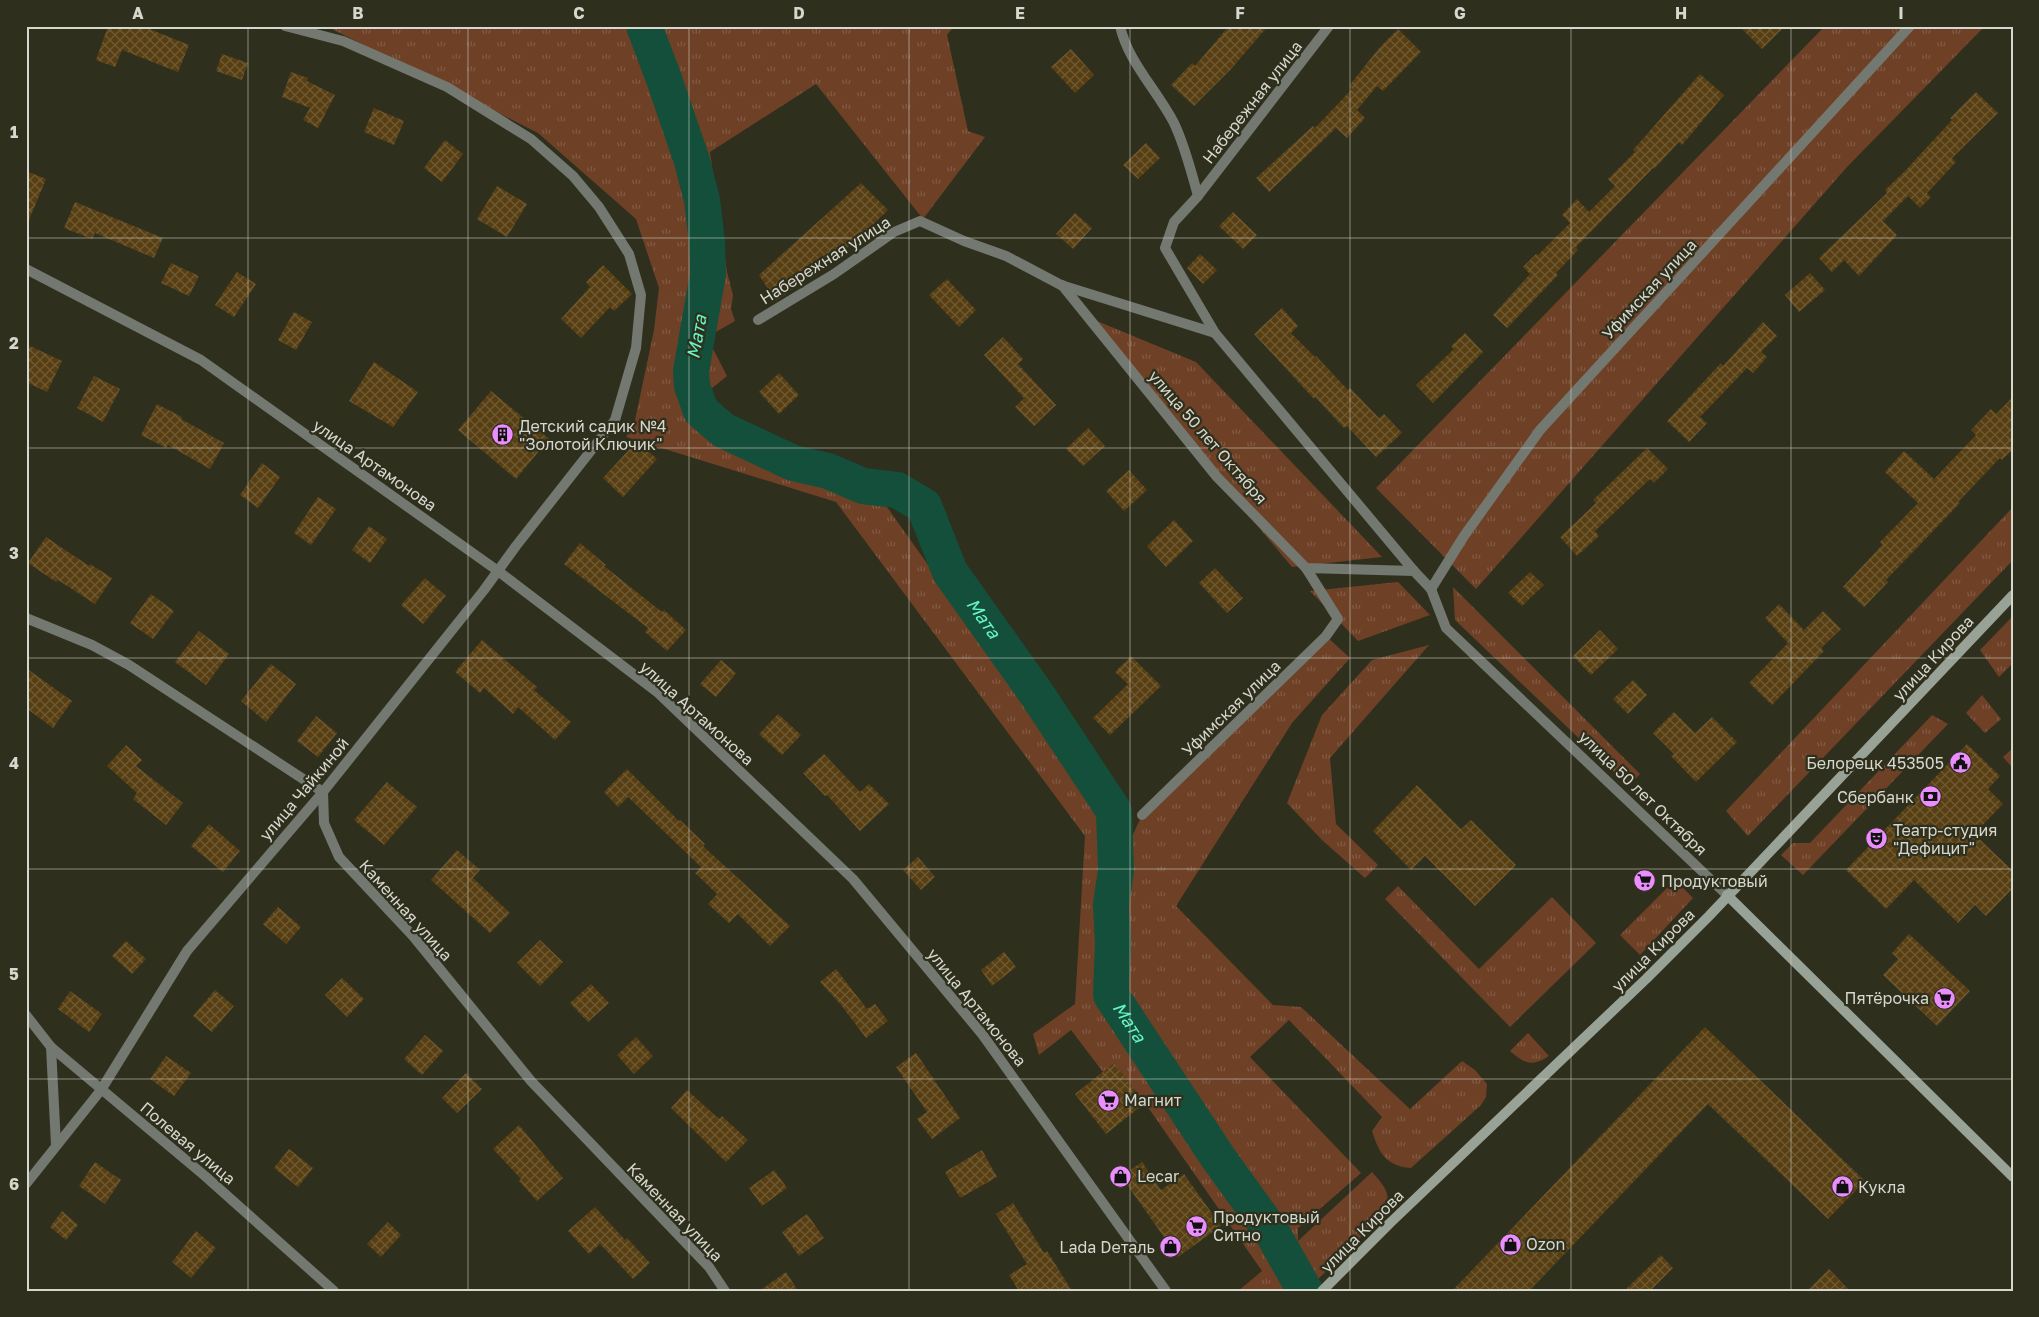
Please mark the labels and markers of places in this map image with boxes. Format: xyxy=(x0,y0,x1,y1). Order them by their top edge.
place label: Детский садик №4 "Золотой Ключик" xyxy=(519,416,666,454)
building icon: Детский садик №4 "Золотой Ключик" xyxy=(491,423,515,447)
public building icon: Белорецк 453505 xyxy=(1948,751,1972,775)
place label: Белорецк 453505 xyxy=(1806,753,1944,773)
bank icon: Сбербанк xyxy=(1918,785,1942,809)
place label: Сбербанк xyxy=(1837,787,1914,807)
place label: Театр-студия "Дефицит" xyxy=(1893,820,1997,858)
theatre icon: Театр-студия "Дефицит" xyxy=(1865,827,1889,851)
supermarket icon: Продуктовый xyxy=(1633,869,1657,893)
place label: Продуктовый xyxy=(1661,871,1768,891)
supermarket icon: Пятёрочка xyxy=(1933,986,1957,1010)
place label: Пятёрочка xyxy=(1845,988,1929,1008)
supermarket icon: Магнит xyxy=(1096,1088,1120,1112)
place label: Магнит xyxy=(1124,1090,1182,1110)
shop icon: Lecar xyxy=(1109,1164,1133,1188)
place label: Lecar xyxy=(1137,1166,1179,1186)
shop icon: Кукла xyxy=(1830,1175,1854,1199)
place label: Кукла xyxy=(1858,1177,1905,1197)
place label: Продуктовый Ситно xyxy=(1213,1207,1320,1245)
supermarket icon: Продуктовый Ситно xyxy=(1185,1214,1209,1238)
shop icon: Ozon xyxy=(1498,1232,1522,1256)
place label: Ozon xyxy=(1526,1234,1565,1254)
shop icon: Lada Dеталь xyxy=(1159,1235,1183,1259)
place label: Lada Dеталь xyxy=(1059,1237,1155,1257)

